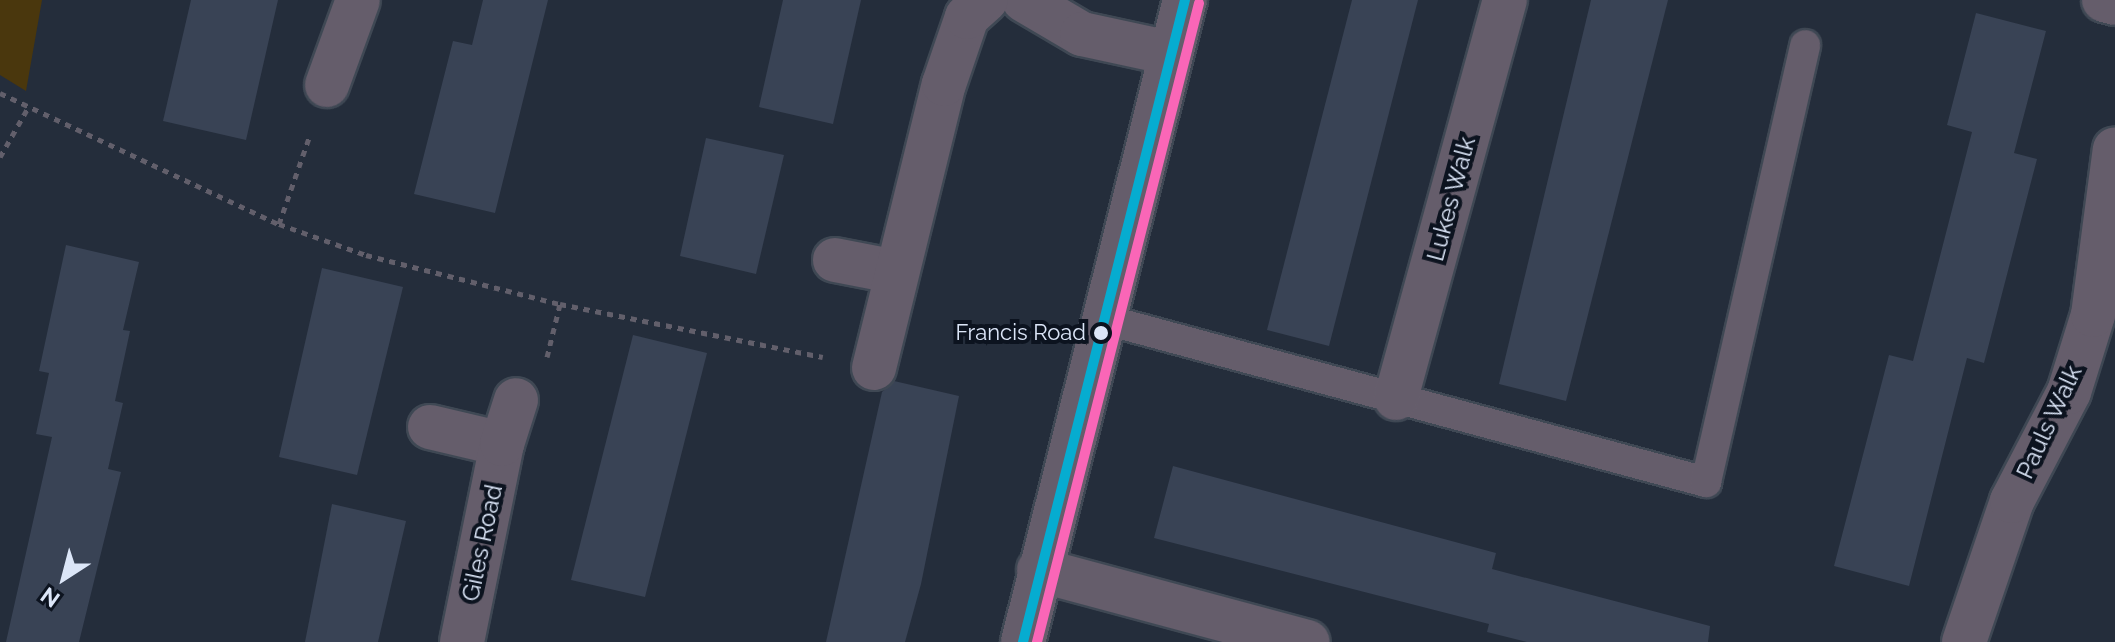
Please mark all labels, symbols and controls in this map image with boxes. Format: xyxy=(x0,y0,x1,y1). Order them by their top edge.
street label: Lukes Walk xyxy=(1420,133,1482,265)
place label: Francis Road xyxy=(956,320,1086,346)
marker: Francis Road xyxy=(1093,325,1109,341)
street label: Pauls Walk xyxy=(2010,360,2088,484)
street label: Giles Road xyxy=(456,482,508,604)
north arrow xyxy=(24,538,104,618)
text: N xyxy=(35,582,64,613)

